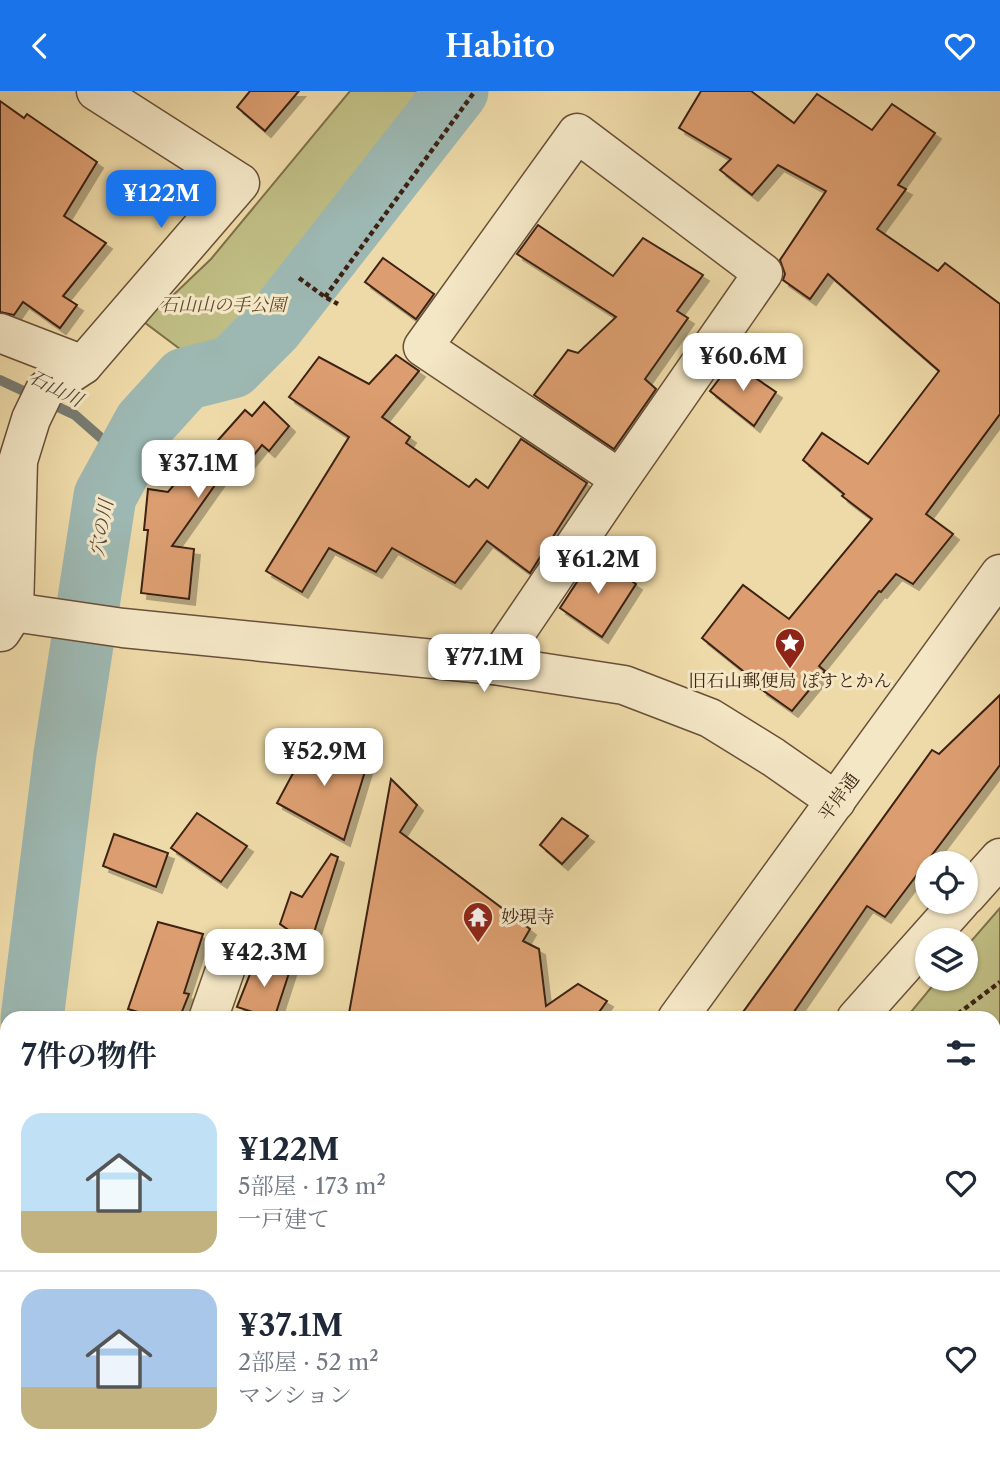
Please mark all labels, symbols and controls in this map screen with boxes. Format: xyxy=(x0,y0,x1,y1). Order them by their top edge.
text: Habito xyxy=(445,26,555,65)
icon: back xyxy=(21,27,59,65)
icon: heart xyxy=(941,27,979,65)
pin: ¥122M xyxy=(112,171,210,230)
text: ¥122M xyxy=(122,179,200,207)
park label: 石山山の手公園 xyxy=(160,294,289,316)
pin: ¥60.6M xyxy=(686,334,800,393)
text: ¥60.6M xyxy=(699,342,787,370)
water label: 石山川 xyxy=(25,365,88,413)
pin: ¥37.1M xyxy=(141,441,255,500)
text: ¥37.1M xyxy=(158,449,238,477)
water label: 穴の川 xyxy=(85,496,118,558)
pin: ¥61.2M xyxy=(541,537,655,596)
text: ¥61.2M xyxy=(556,545,640,573)
place icon: 旧石山郵便局 ぽすとかん xyxy=(773,626,807,670)
pin: ¥77.1M xyxy=(427,635,541,694)
text: ¥77.1M xyxy=(444,643,524,671)
place label: 旧石山郵便局 ぽすとかん xyxy=(689,670,891,692)
pin: ¥52.9M xyxy=(267,729,381,788)
text: ¥52.9M xyxy=(281,737,367,765)
street label: 平岸通 xyxy=(814,769,864,825)
map controls xyxy=(915,851,978,991)
button: locate xyxy=(915,851,978,914)
temple icon: 妙現寺 xyxy=(461,900,495,944)
place label: 妙現寺 xyxy=(501,906,555,928)
button: layers xyxy=(915,928,978,991)
pin: ¥42.3M xyxy=(207,929,321,989)
text: ¥42.3M xyxy=(221,938,307,966)
icon: filters xyxy=(942,1034,980,1072)
text: 7件の物件 xyxy=(21,1037,157,1074)
text: ¥122M xyxy=(238,1131,339,1168)
icon: home xyxy=(77,1141,161,1225)
icon: heart xyxy=(942,1164,980,1202)
text: 5部屋 · 173 m² xyxy=(238,1172,386,1200)
text: 一戸建て xyxy=(238,1205,330,1233)
text: ¥37.1M xyxy=(238,1307,343,1344)
icon: home xyxy=(77,1317,161,1401)
icon: heart xyxy=(942,1340,980,1378)
text: 2部屋 · 52 m² xyxy=(238,1348,379,1376)
text: マンション xyxy=(238,1381,352,1409)

